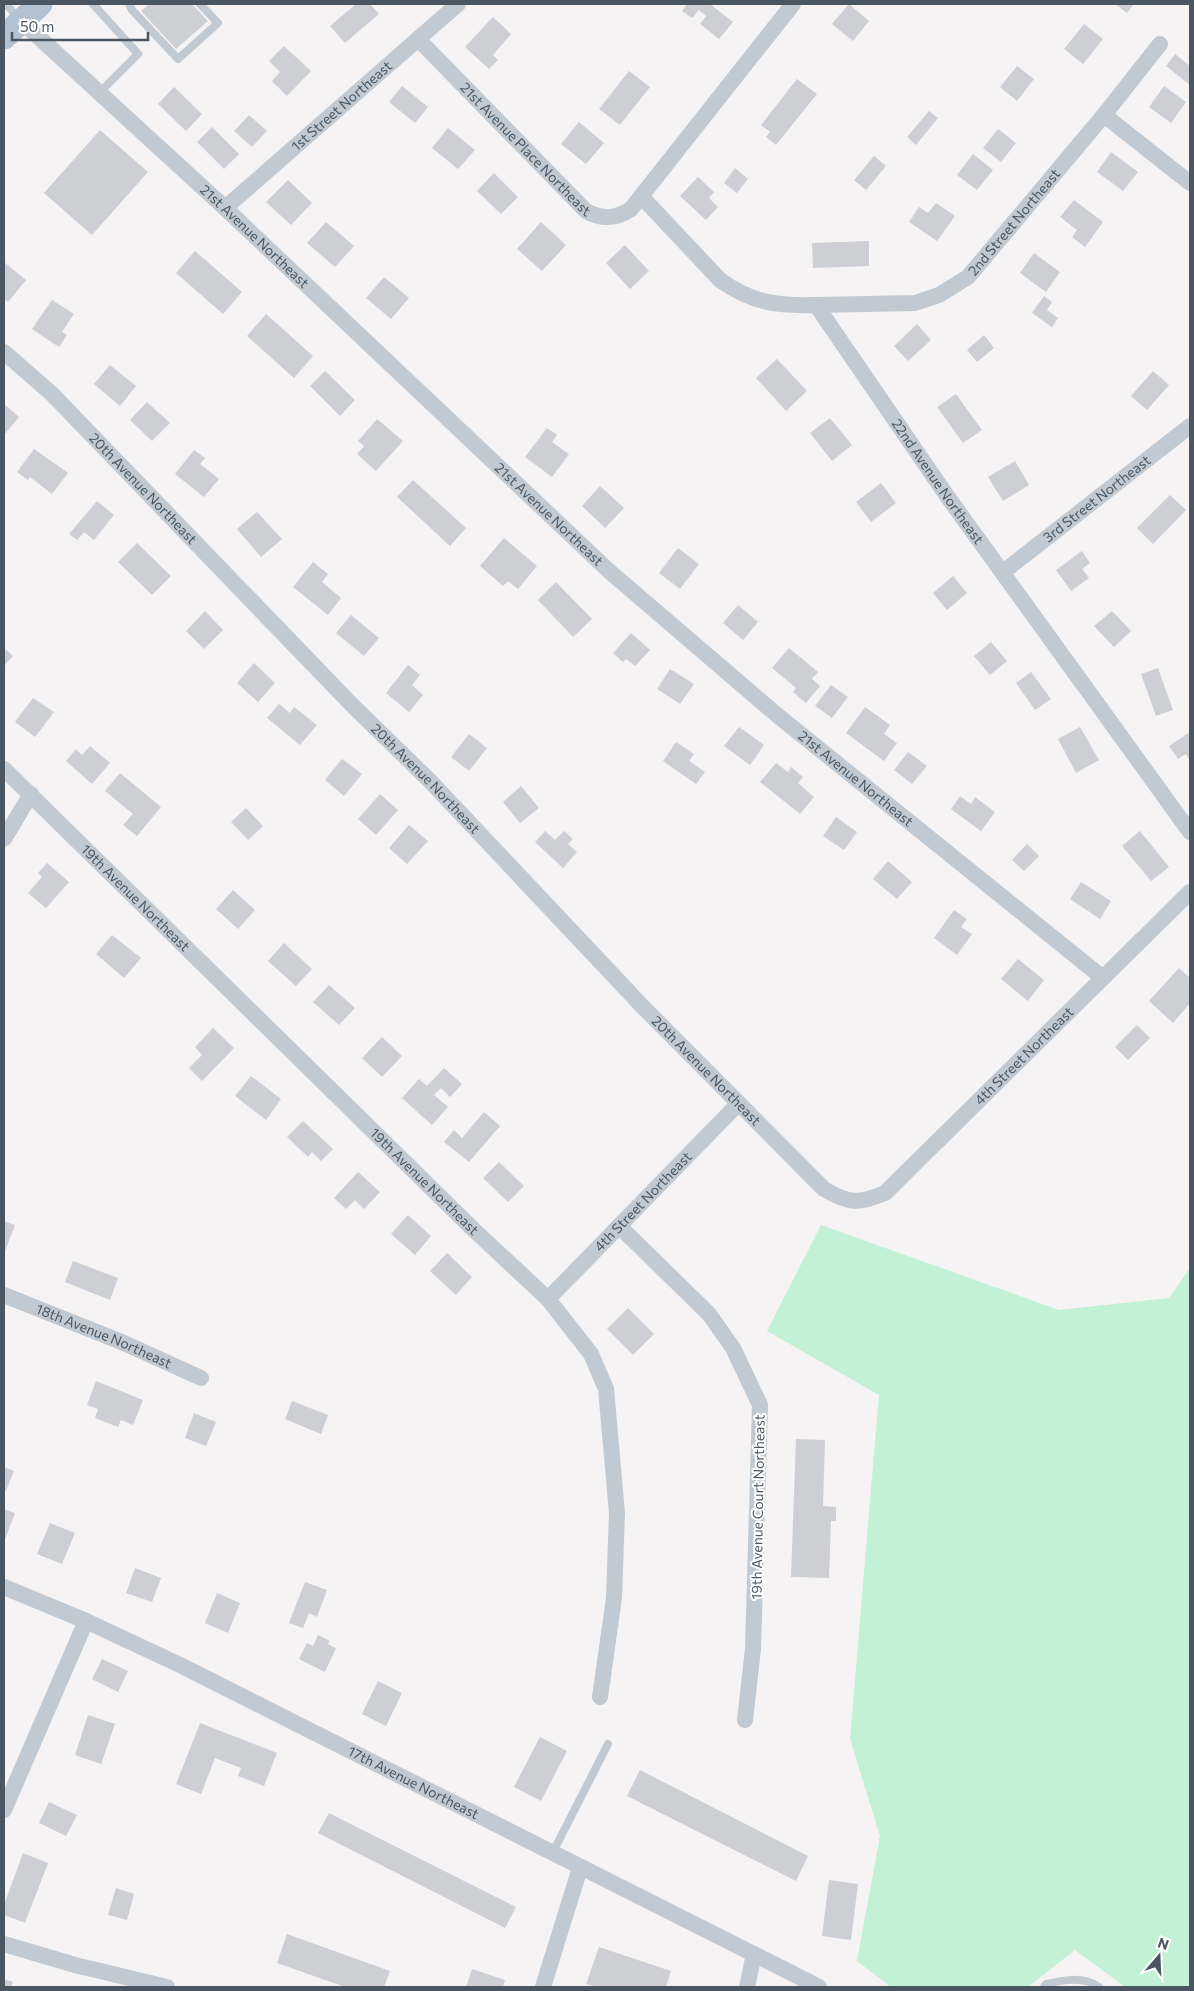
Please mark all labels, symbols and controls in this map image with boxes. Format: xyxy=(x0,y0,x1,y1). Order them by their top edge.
scale bar xyxy=(12,10,149,42)
text: 50 m xyxy=(20,17,54,35)
street label: 1st Street Northeast xyxy=(287,57,395,154)
street label: 21st Avenue Place Northeast xyxy=(457,79,594,220)
street label: 2nd Street Northeast xyxy=(964,165,1063,279)
street label: 21st Avenue Northeast xyxy=(197,181,313,291)
street label: 22nd Avenue Northeast xyxy=(888,415,988,547)
street label: 20th Avenue Northeast xyxy=(86,429,201,547)
street label: 3rd Street Northeast xyxy=(1039,451,1154,546)
street label: 21st Avenue Northeast xyxy=(492,459,607,569)
street label: 20th Avenue Northeast xyxy=(368,720,484,837)
street label: 21st Avenue Northeast xyxy=(795,727,917,830)
street label: 19th Avenue Northeast xyxy=(78,840,194,955)
street label: 4th Street Northeast xyxy=(971,1003,1077,1108)
street label: 20th Avenue Northeast xyxy=(648,1012,765,1129)
street label: 19th Avenue Northeast xyxy=(367,1124,483,1238)
street label: 4th Street Northeast xyxy=(590,1148,695,1255)
street label: 18th Avenue Northeast xyxy=(34,1300,175,1372)
street label: 19th Avenue Court Northeast xyxy=(747,1414,768,1600)
street label: 17th Avenue Northeast xyxy=(345,1742,482,1822)
north arrow xyxy=(1134,1931,1184,1981)
text: N xyxy=(1156,1933,1171,1953)

